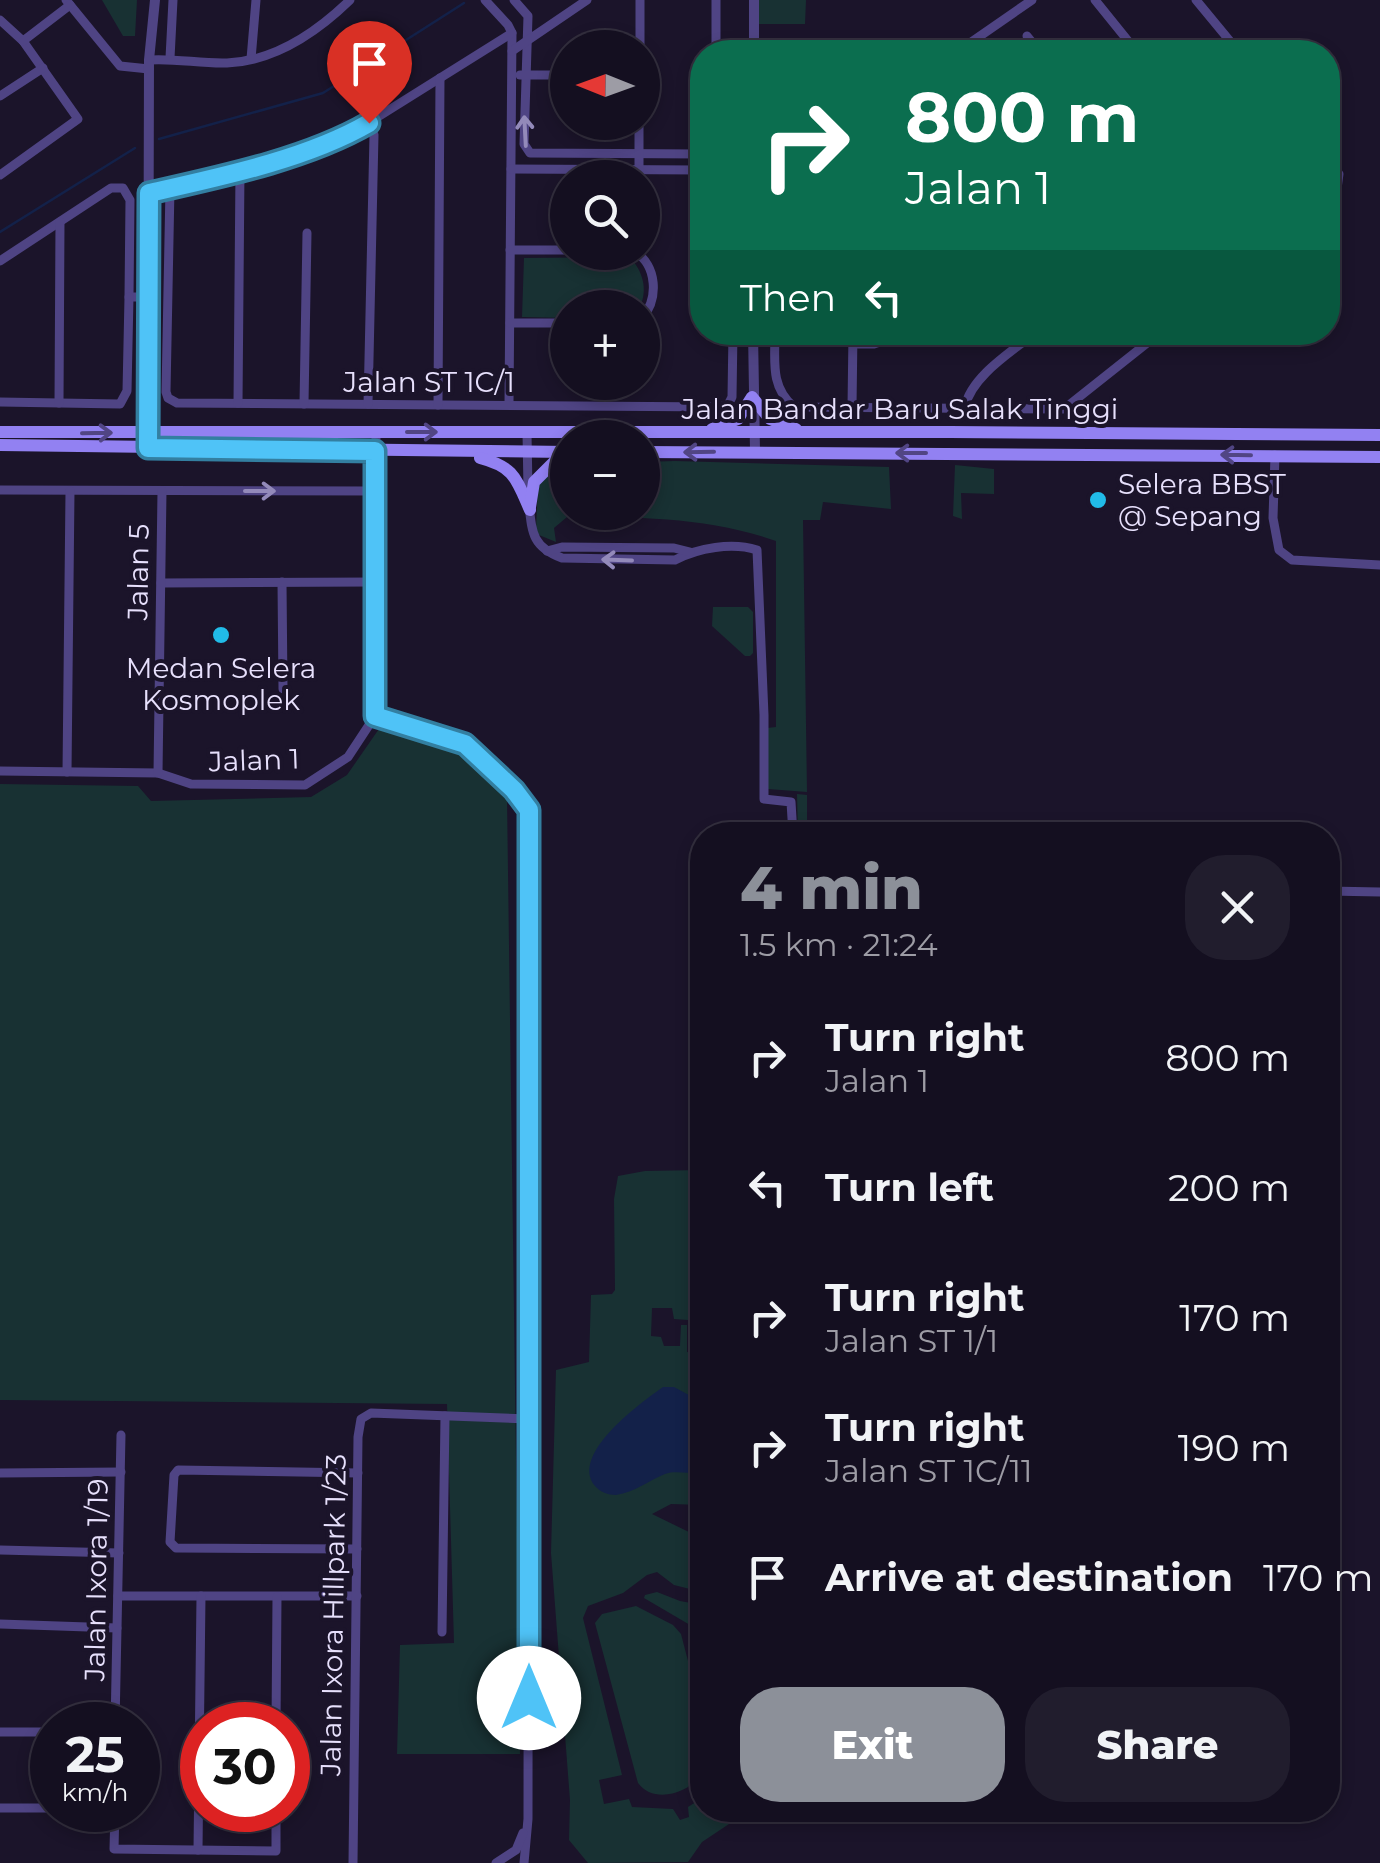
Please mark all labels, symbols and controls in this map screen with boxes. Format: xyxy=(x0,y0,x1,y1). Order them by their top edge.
pin xyxy=(327,21,412,124)
north arrow xyxy=(550,30,660,140)
map controls xyxy=(550,30,660,530)
icon: arrive xyxy=(342,36,397,91)
text: 800 m xyxy=(905,74,1140,160)
icon: right xyxy=(740,80,870,210)
one-way arrow xyxy=(515,115,534,148)
button: search xyxy=(550,160,660,270)
text: Jalan 1 xyxy=(905,160,1051,215)
icon: left xyxy=(856,270,911,325)
text: Then xyxy=(740,274,836,321)
button: + xyxy=(550,290,660,400)
street label: Jalan ST 1C/1 xyxy=(342,365,515,399)
street label: Jalan Bandar Baru Salak Tinggi xyxy=(681,392,1118,426)
button: − xyxy=(550,420,660,530)
one-way arrow xyxy=(406,422,438,442)
one-way arrow xyxy=(80,424,113,442)
one-way arrow xyxy=(683,442,716,462)
one-way arrow xyxy=(895,444,928,462)
one-way arrow xyxy=(1220,446,1252,464)
place label: Selera BBST @ Sepang xyxy=(1118,467,1286,533)
one-way arrow xyxy=(242,482,275,500)
marker: Selera BBST @ Sepang xyxy=(1087,489,1109,511)
street label: Jalan 5 xyxy=(120,523,156,622)
one-way arrow xyxy=(602,551,634,570)
marker: Medan Selera Kosmoplek xyxy=(210,624,232,646)
place label: Medan Selera Kosmoplek xyxy=(126,651,316,717)
street label: Jalan 1 xyxy=(207,741,300,779)
text: 4 min xyxy=(740,851,923,924)
button: close xyxy=(1185,855,1290,960)
text: 1.5 km · 21:24 xyxy=(740,925,938,964)
text: Turn right xyxy=(825,1014,1024,1061)
icon: right xyxy=(740,1030,795,1085)
text: 800 m xyxy=(1165,1034,1290,1081)
text: Jalan 1 xyxy=(825,1061,929,1100)
icon: left xyxy=(740,1160,795,1215)
text: Turn left xyxy=(825,1164,994,1211)
text: 200 m xyxy=(1168,1164,1290,1211)
text: Turn right xyxy=(825,1274,1024,1321)
icon: right xyxy=(740,1290,795,1345)
text: 170 m xyxy=(1179,1294,1290,1341)
text: Jalan ST 1/1 xyxy=(825,1321,998,1360)
text: Turn right xyxy=(825,1404,1024,1451)
icon: right xyxy=(740,1420,795,1475)
text: 190 m xyxy=(1178,1424,1290,1471)
text: Jalan ST 1C/11 xyxy=(825,1451,1033,1490)
street label: Jalan Ixora Hillpark 1/23 xyxy=(313,1454,353,1777)
street label: Jalan Ixora 1/19 xyxy=(77,1478,115,1683)
icon: arrive xyxy=(740,1550,795,1605)
text: Arrive at destination xyxy=(825,1554,1233,1601)
text: 170 m xyxy=(1263,1554,1374,1601)
position arrow xyxy=(477,1646,581,1750)
button: Exit xyxy=(740,1687,1005,1802)
button: Share xyxy=(1025,1687,1290,1802)
speed limit sign: 30 xyxy=(180,1702,310,1832)
text: 25 xyxy=(65,1724,125,1785)
text: km/h xyxy=(62,1777,128,1807)

